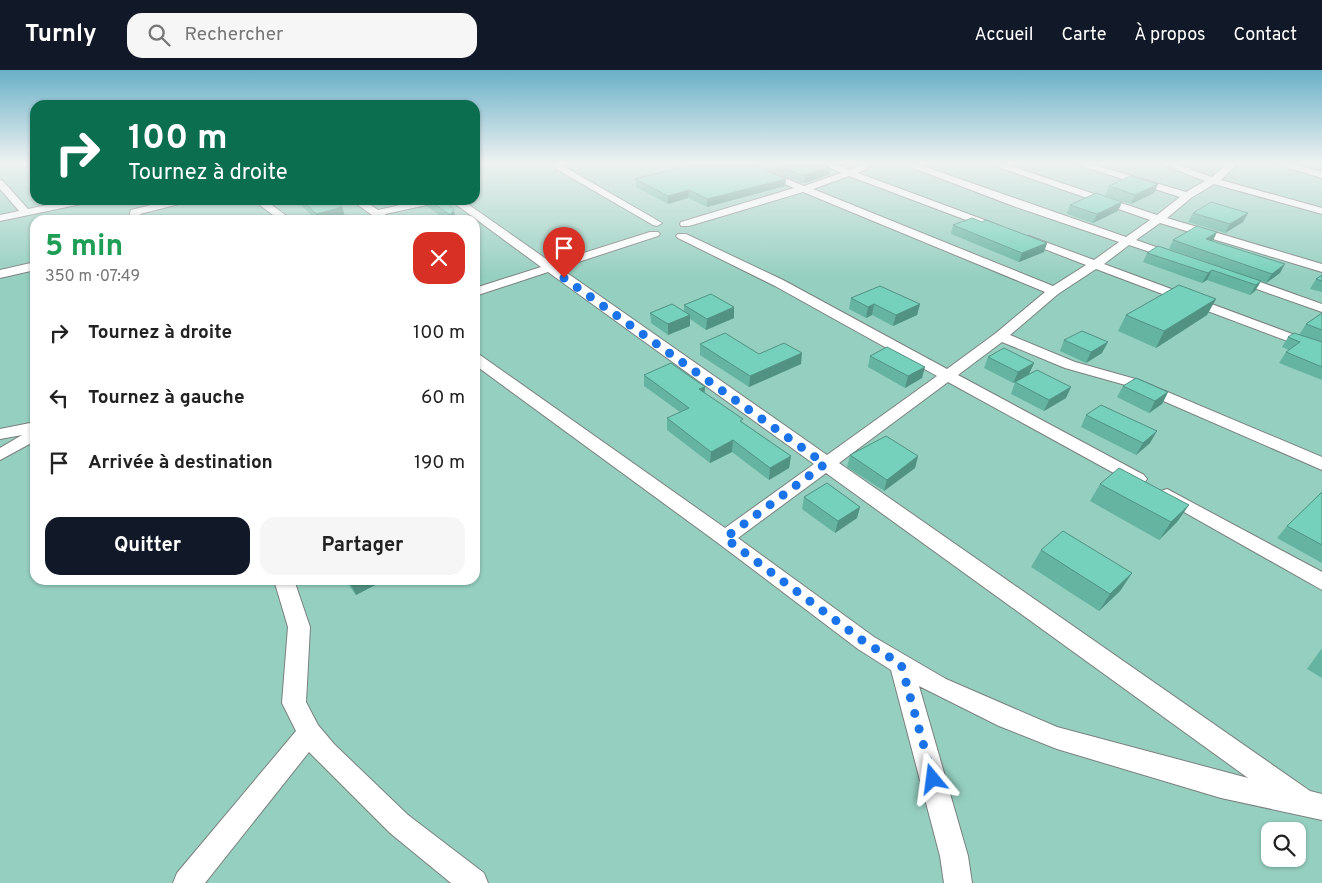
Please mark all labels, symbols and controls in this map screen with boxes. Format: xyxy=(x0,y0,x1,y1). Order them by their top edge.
search box xyxy=(127,13,477,58)
text: Turnly xyxy=(25,20,97,50)
icon: search xyxy=(145,21,173,49)
text: Rechercher xyxy=(185,23,283,47)
text: Accueil xyxy=(974,24,1033,47)
text: Carte xyxy=(1061,24,1106,47)
text: À propos xyxy=(1134,24,1205,47)
text: Contact xyxy=(1233,24,1297,47)
text: 100 m xyxy=(128,117,228,161)
icon: right xyxy=(45,120,110,185)
text: Tournez à droite xyxy=(128,160,288,187)
pin xyxy=(543,227,585,278)
text: 5 min xyxy=(45,229,123,266)
button: close xyxy=(413,232,465,284)
icon: arrive xyxy=(550,234,578,262)
text: 350 m · 07:49 xyxy=(45,267,140,287)
icon: right xyxy=(45,319,73,347)
text: Tournez à droite xyxy=(88,321,232,345)
text: 100 m xyxy=(413,321,465,345)
icon: left xyxy=(45,384,73,412)
text: Tournez à gauche xyxy=(88,386,245,410)
text: 60 m xyxy=(421,386,465,410)
icon: arrive xyxy=(45,449,73,477)
text: Arrivée à destination xyxy=(88,451,273,475)
text: 190 m xyxy=(414,451,465,475)
button: Quitter xyxy=(45,517,250,575)
button: Partager xyxy=(260,517,465,575)
position arrow xyxy=(906,752,958,804)
map controls xyxy=(1261,822,1306,867)
button: search xyxy=(1261,822,1306,867)

